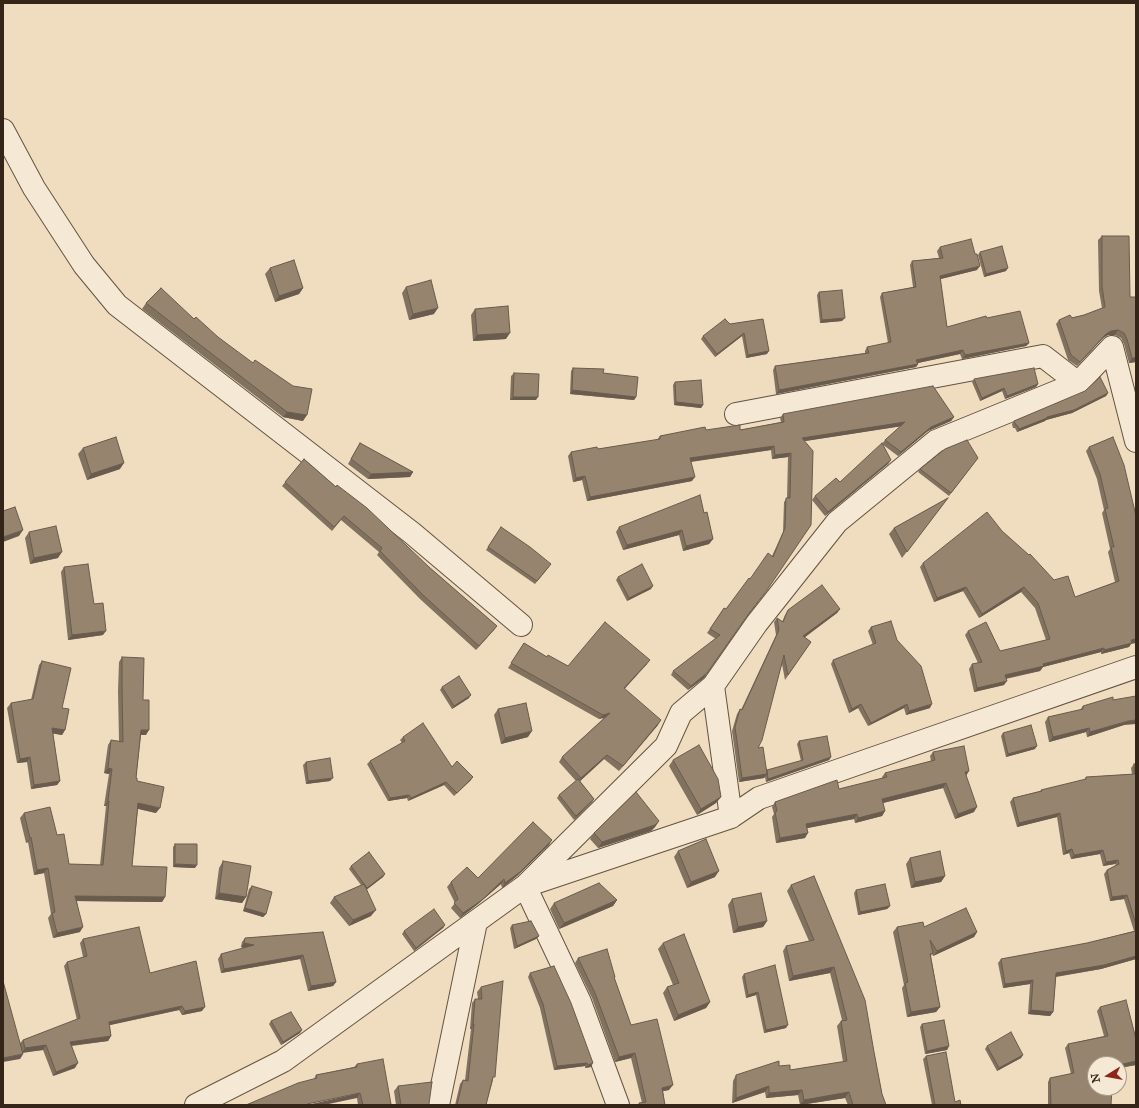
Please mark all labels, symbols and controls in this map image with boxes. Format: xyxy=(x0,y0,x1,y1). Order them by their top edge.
north arrow xyxy=(1087,1056,1127,1096)
text: N xyxy=(1088,1072,1103,1084)

